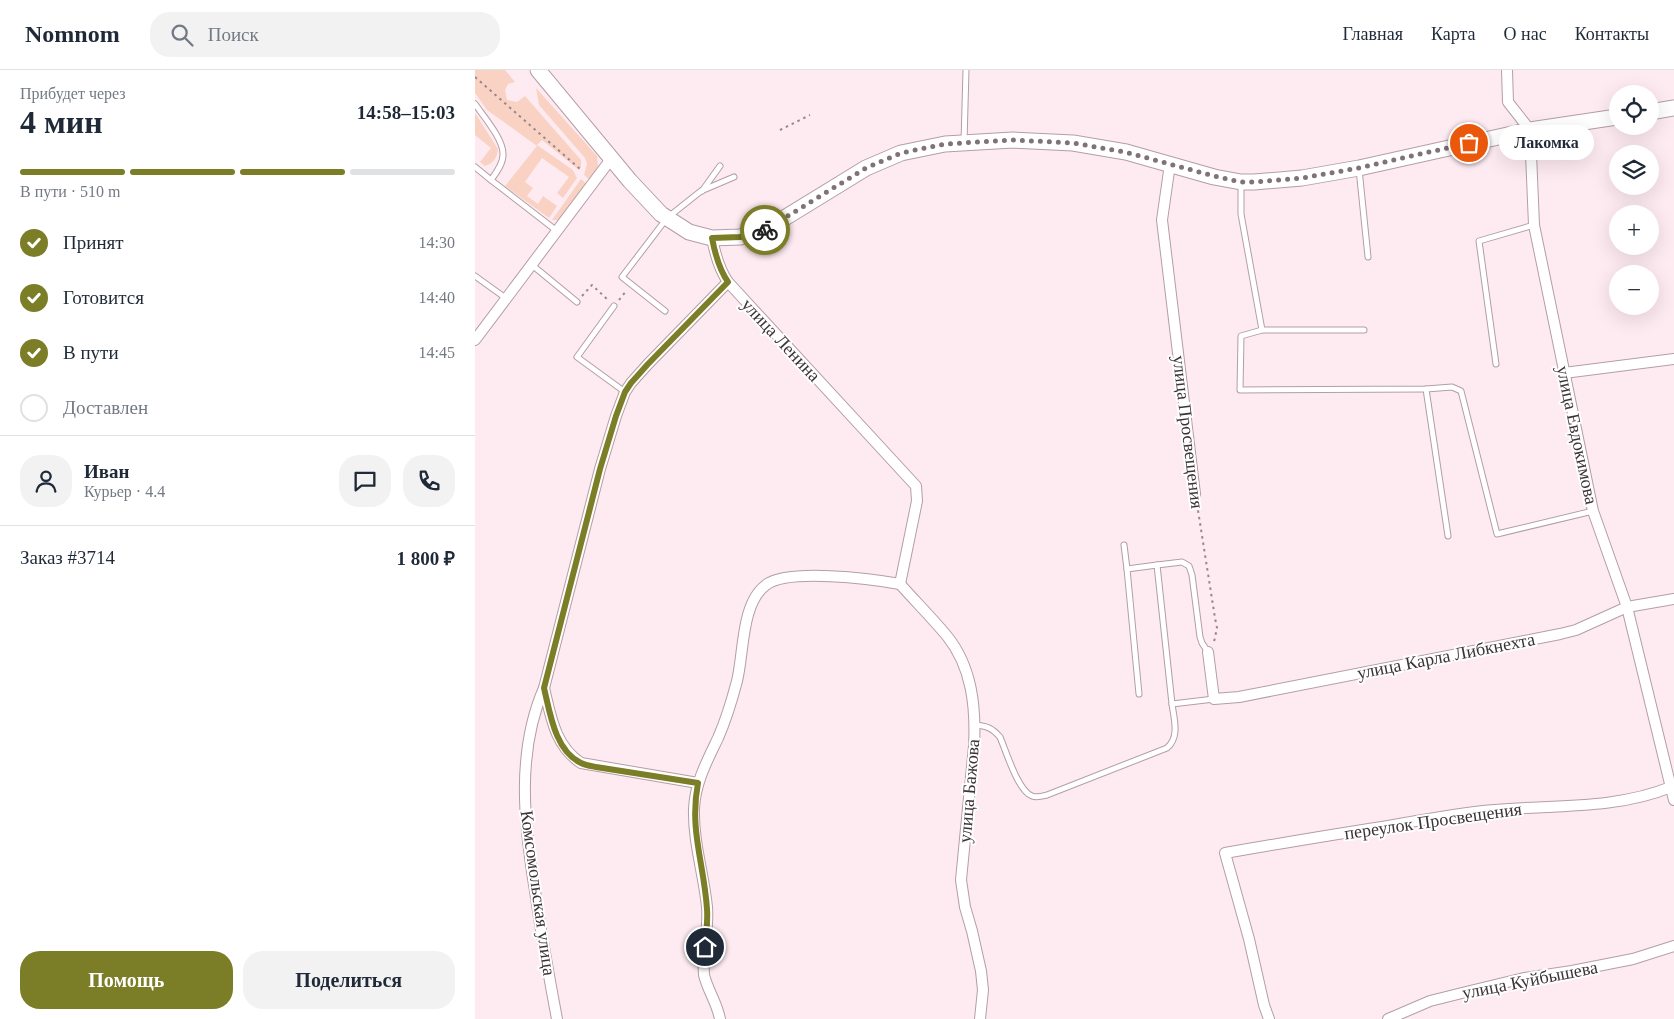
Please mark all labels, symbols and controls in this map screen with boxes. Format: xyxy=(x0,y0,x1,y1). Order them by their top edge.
search box xyxy=(150,12,500,57)
text: Nomnom xyxy=(25,21,120,47)
icon: search xyxy=(168,21,196,49)
text: Поиск xyxy=(208,24,259,45)
text: Главная xyxy=(1343,24,1403,44)
text: Карта xyxy=(1431,24,1476,44)
text: О нас xyxy=(1504,24,1547,44)
text: Контакты xyxy=(1575,24,1649,44)
text: Прибудет через xyxy=(20,85,126,102)
map controls xyxy=(1609,85,1659,315)
button: locate xyxy=(1609,85,1659,135)
text: 14:58–15:03 xyxy=(357,102,455,123)
text: 4 мин xyxy=(20,104,103,140)
pin xyxy=(1448,122,1490,164)
callout: Лакомка xyxy=(1499,126,1594,160)
icon: bag xyxy=(1455,129,1483,157)
text: Лакомка xyxy=(1514,134,1579,151)
button: layers xyxy=(1609,145,1659,195)
text: В пути · 510 m xyxy=(20,183,121,200)
courier xyxy=(740,205,790,255)
button: + xyxy=(1609,205,1659,255)
icon: bike xyxy=(751,216,779,244)
icon: check xyxy=(20,229,48,257)
text: Принят xyxy=(63,232,124,253)
text: 14:30 xyxy=(419,234,455,251)
button: − xyxy=(1609,265,1659,315)
icon: check xyxy=(20,284,48,312)
text: Готовится xyxy=(63,287,144,308)
text: 14:40 xyxy=(419,289,455,306)
street label: улица Ленина xyxy=(738,294,824,386)
icon: check xyxy=(20,339,48,367)
text: В пути xyxy=(63,342,119,363)
text: 14:45 xyxy=(419,344,455,361)
street label: улица Просвещения xyxy=(1169,354,1207,510)
street label: улица Евдокимова xyxy=(1553,364,1601,506)
text: Доставлен xyxy=(63,397,148,418)
button: person xyxy=(20,455,72,507)
button: chat xyxy=(339,455,391,507)
button: phone xyxy=(403,455,455,507)
text: Иван xyxy=(84,461,130,482)
text: Курьер · 4.4 xyxy=(84,483,165,500)
text: Заказ #3714 xyxy=(20,547,115,568)
text: 1 800 ₽ xyxy=(396,548,455,569)
street label: улица Карла Либкнехта xyxy=(1355,629,1537,683)
street label: улица Бажова xyxy=(954,738,984,844)
street label: переулок Просвещения xyxy=(1343,799,1523,843)
street label: Комсомольская улица xyxy=(516,809,560,977)
pin xyxy=(684,926,726,968)
icon: home xyxy=(691,933,719,961)
button: Помощь xyxy=(20,951,233,1009)
button: Поделиться xyxy=(243,951,455,1009)
street label: улица Куйбышева xyxy=(1461,957,1599,1003)

